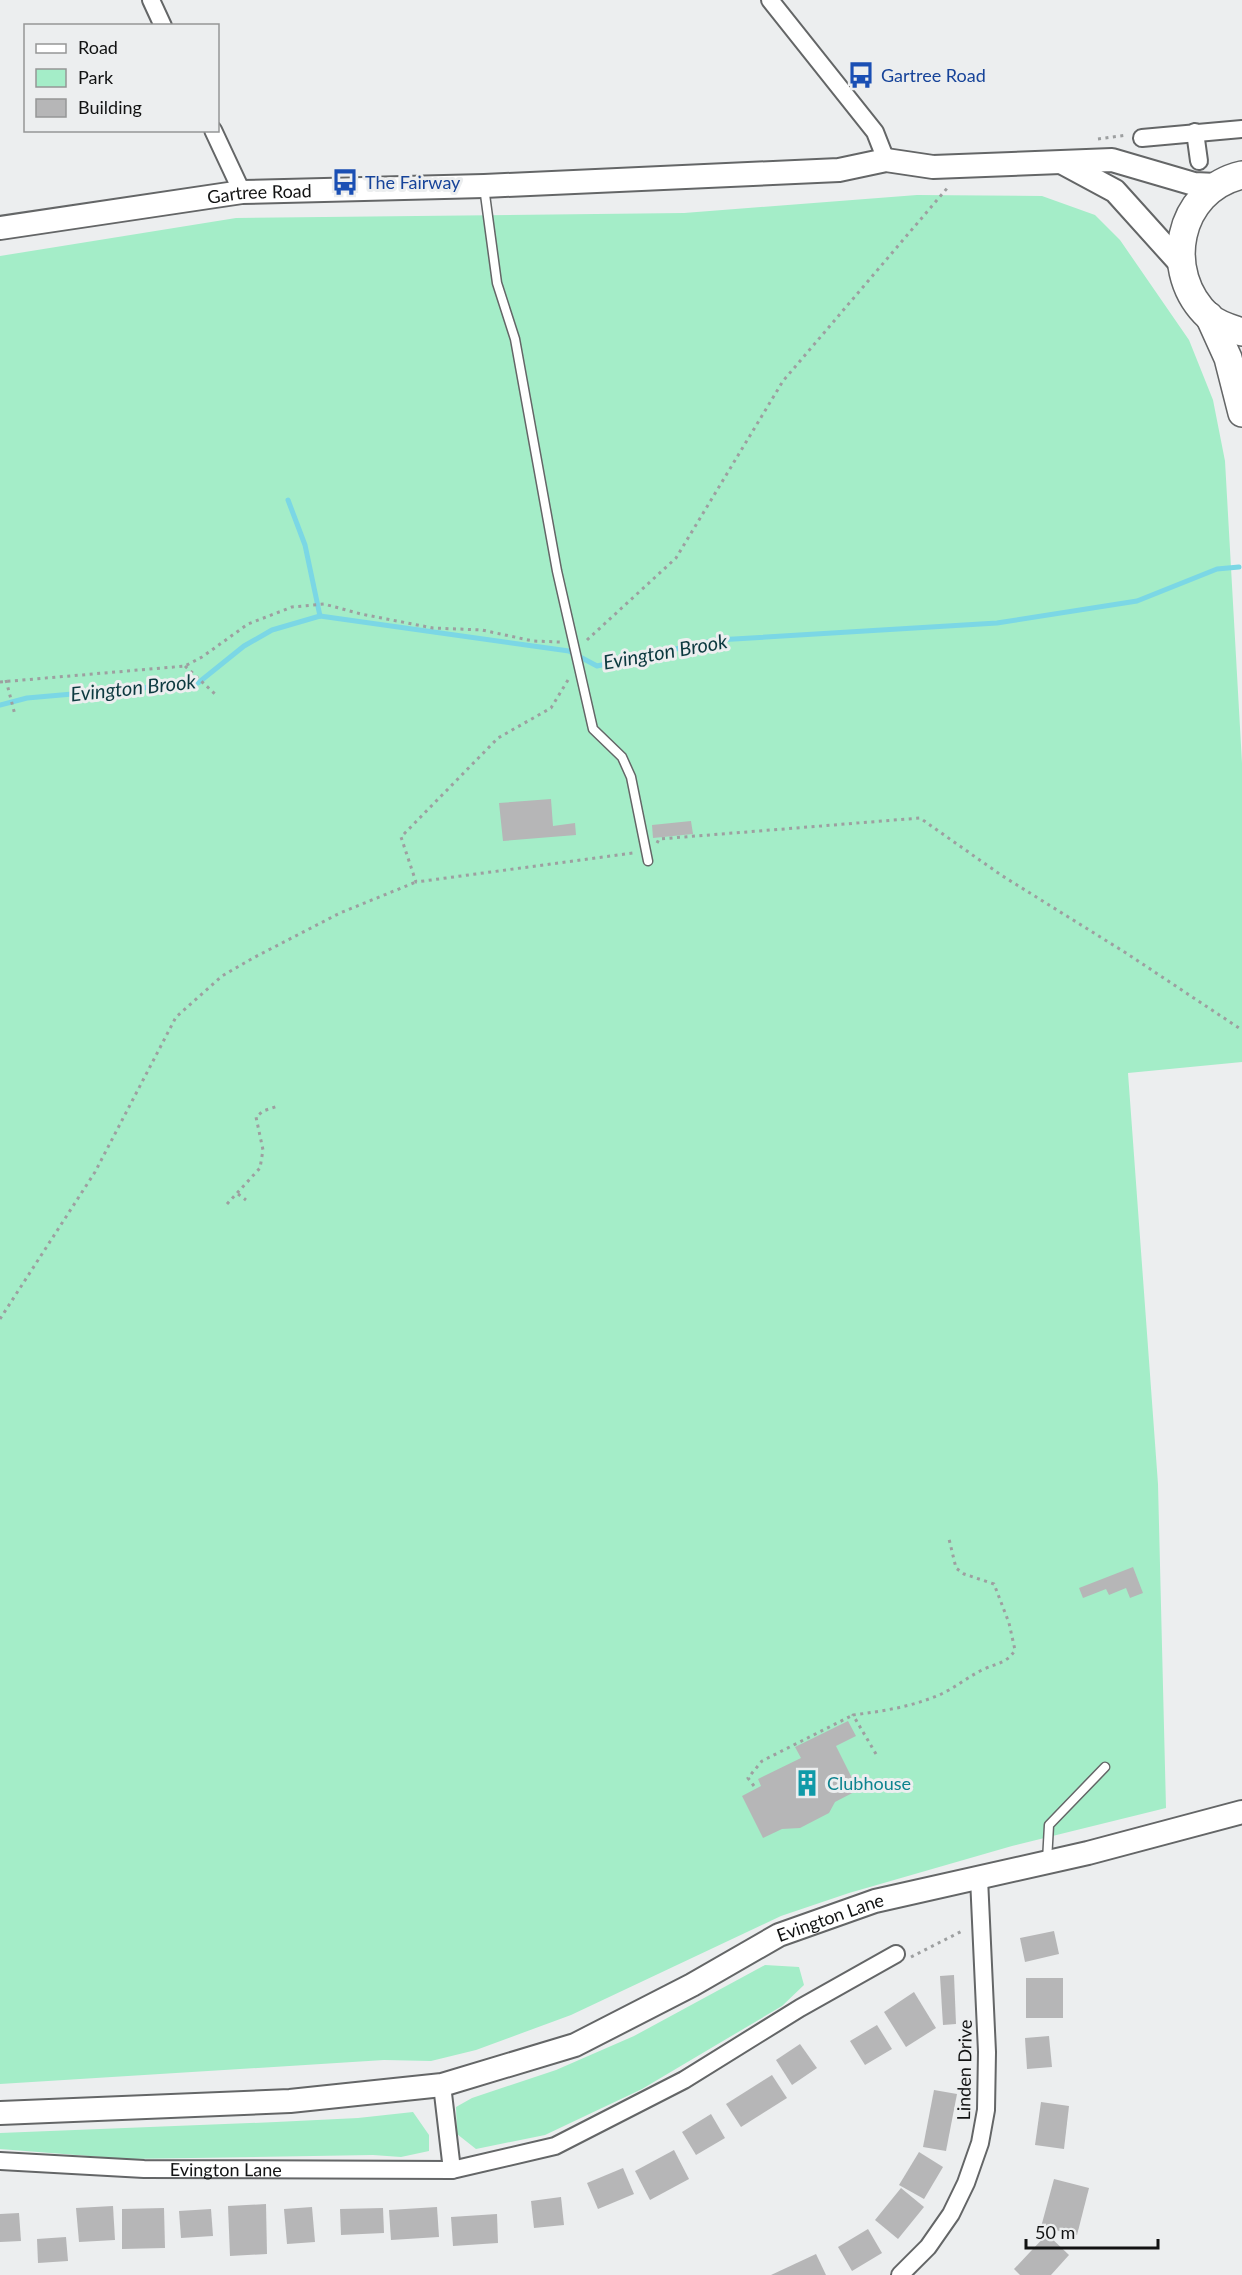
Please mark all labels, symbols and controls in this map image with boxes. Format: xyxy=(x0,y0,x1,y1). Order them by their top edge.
legend xyxy=(24,24,219,132)
text: Road xyxy=(78,36,118,58)
bus stop icon: Gartree Road xyxy=(846,60,876,90)
place label: Gartree Road xyxy=(881,64,986,86)
text: Park xyxy=(78,66,114,88)
text: Building xyxy=(78,96,142,118)
bus stop icon: The Fairway xyxy=(330,167,360,197)
place label: The Fairway xyxy=(365,171,461,193)
street label: Gartree Road xyxy=(206,179,312,208)
water label: Evington Brook xyxy=(601,628,730,674)
water label: Evington Brook xyxy=(69,668,197,706)
building icon: Clubhouse xyxy=(792,1768,822,1798)
place label: Clubhouse xyxy=(827,1772,911,1794)
street label: Evington Lane xyxy=(774,1888,886,1946)
street label: Linden Drive xyxy=(952,2019,976,2121)
street label: Evington Lane xyxy=(170,2158,282,2180)
scale bar xyxy=(1026,2212,1158,2250)
text: 50 m xyxy=(1035,2221,1075,2243)

